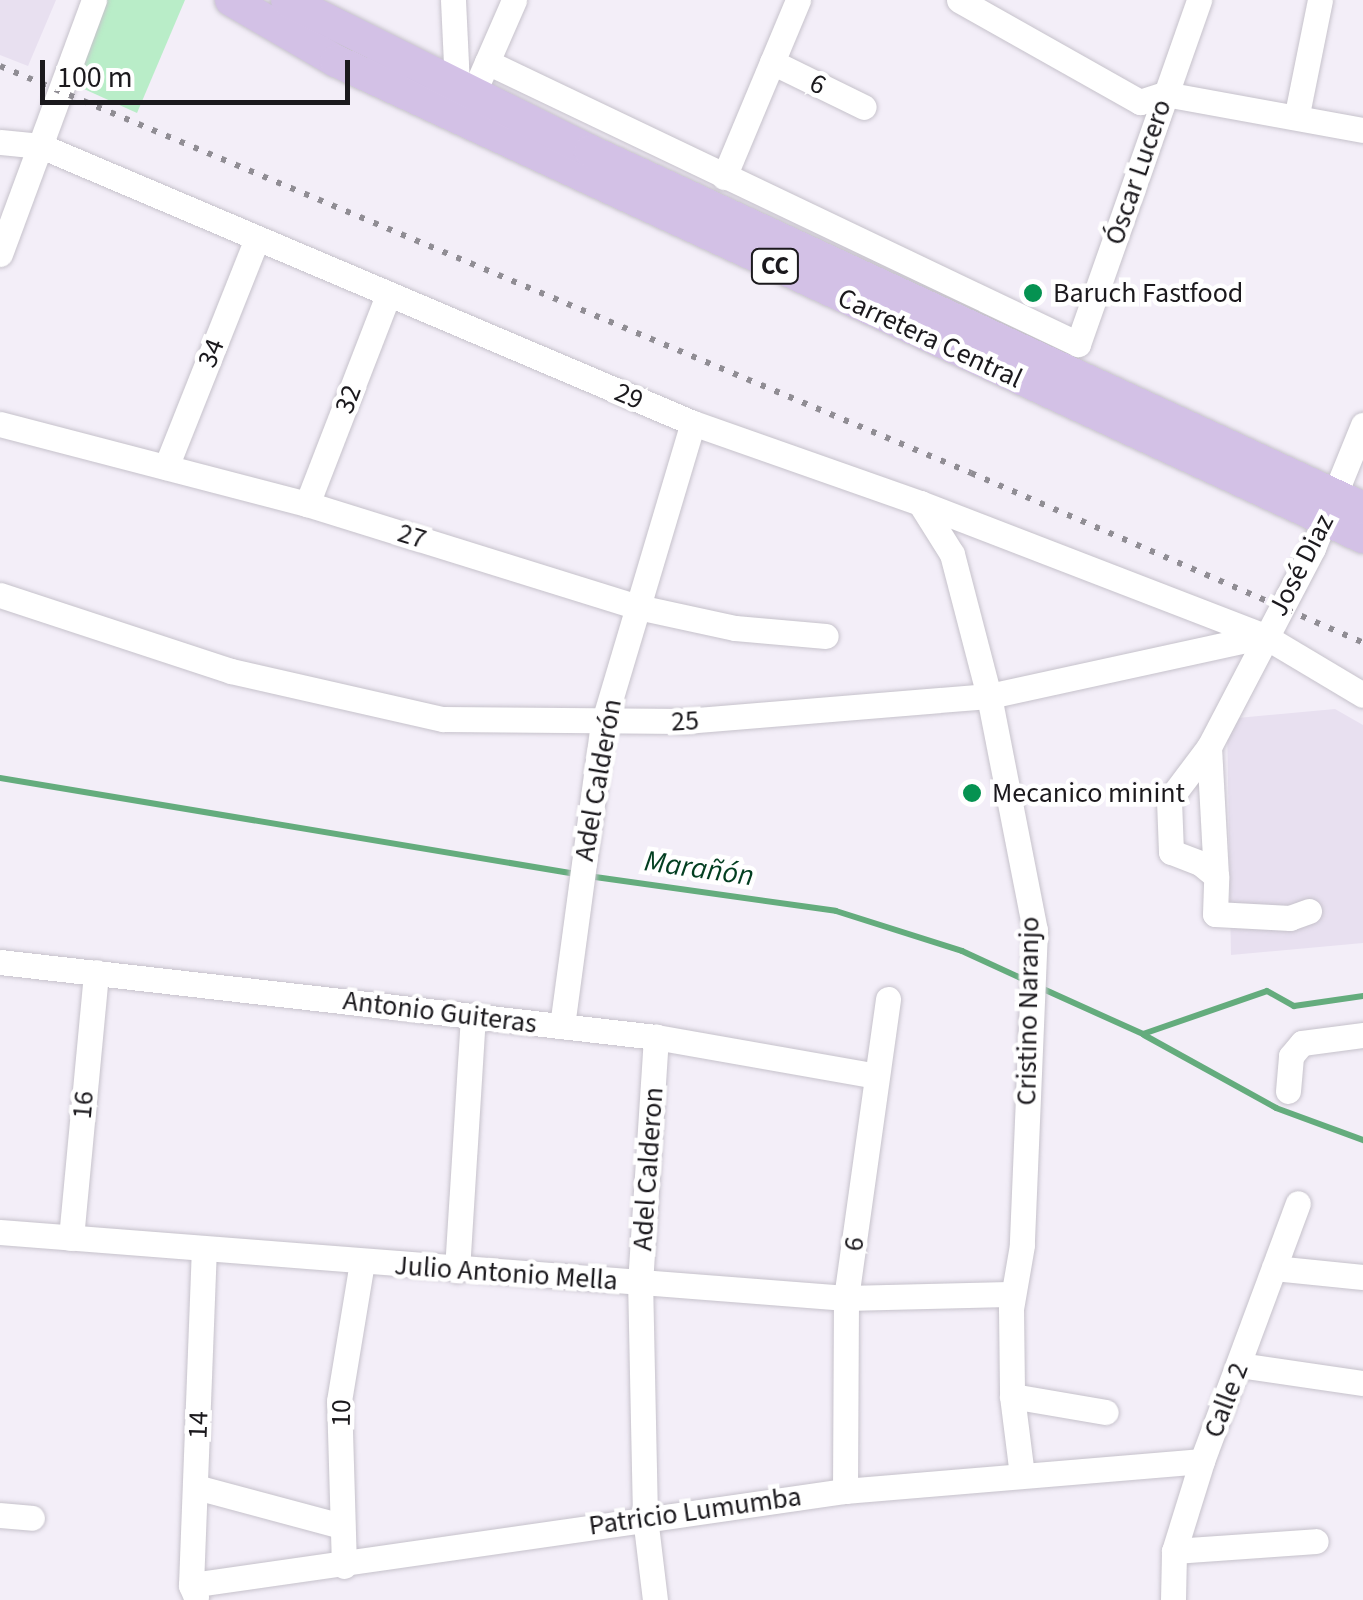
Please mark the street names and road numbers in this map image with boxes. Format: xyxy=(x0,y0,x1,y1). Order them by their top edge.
street label: 6 xyxy=(804,66,832,102)
street label: Óscar Lucero xyxy=(1097,95,1179,249)
road number: CC xyxy=(750,246,800,286)
street label: Carretera Central xyxy=(832,281,1028,395)
street label: 34 xyxy=(190,334,232,372)
street label: 29 xyxy=(610,375,648,417)
street label: 32 xyxy=(327,380,369,418)
street label: José Diaz xyxy=(1261,508,1341,622)
street label: 27 xyxy=(394,516,430,556)
street label: Adel Calderón xyxy=(567,696,629,864)
street label: 25 xyxy=(670,703,700,739)
street label: Cristino Naranjo xyxy=(1010,916,1046,1106)
street label: Antonio Guiteras xyxy=(341,983,539,1041)
street label: Adel Calderon xyxy=(626,1086,670,1252)
street label: 16 xyxy=(65,1090,101,1120)
street label: 6 xyxy=(836,1235,872,1253)
street label: Julio Antonio Mella xyxy=(393,1248,619,1298)
street label: Calle 2 xyxy=(1196,1358,1256,1442)
street label: 10 xyxy=(324,1399,358,1427)
street label: 14 xyxy=(181,1411,215,1439)
street label: Patricio Lumumba xyxy=(587,1479,803,1543)

